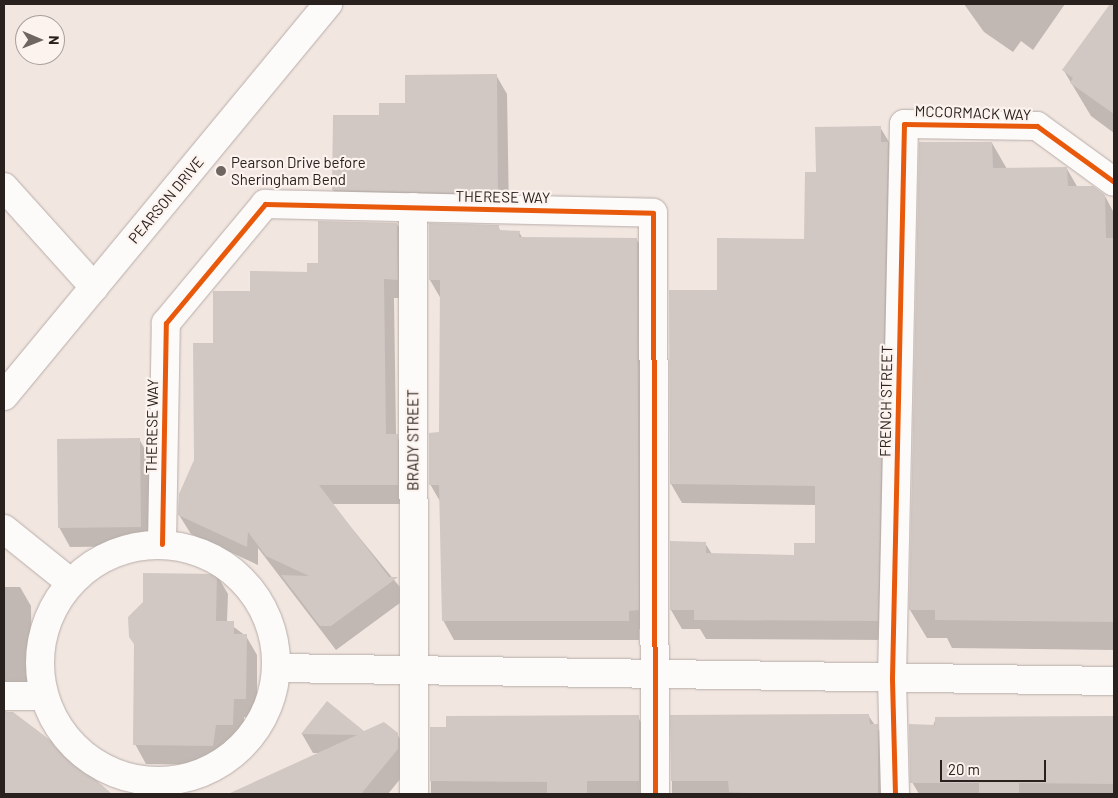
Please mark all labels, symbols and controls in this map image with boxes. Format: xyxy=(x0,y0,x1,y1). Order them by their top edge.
north arrow xyxy=(15,15,65,65)
text: N xyxy=(46,35,63,45)
street label: MCCORMACK WAY xyxy=(914,102,1032,124)
street label: PEARSON DRIVE xyxy=(125,153,207,247)
place label: Pearson Drive before Sheringham Bend xyxy=(231,153,366,188)
marker: Pearson Drive before Sheringham Bend xyxy=(215,165,227,177)
street label: THERESE WAY xyxy=(455,187,551,207)
street label: FRENCH STREET xyxy=(876,345,896,457)
street label: THERESE WAY xyxy=(142,378,162,474)
street label: BRADY STREET xyxy=(404,389,422,491)
scale bar xyxy=(943,750,1049,782)
text: 20 m xyxy=(948,760,980,778)

